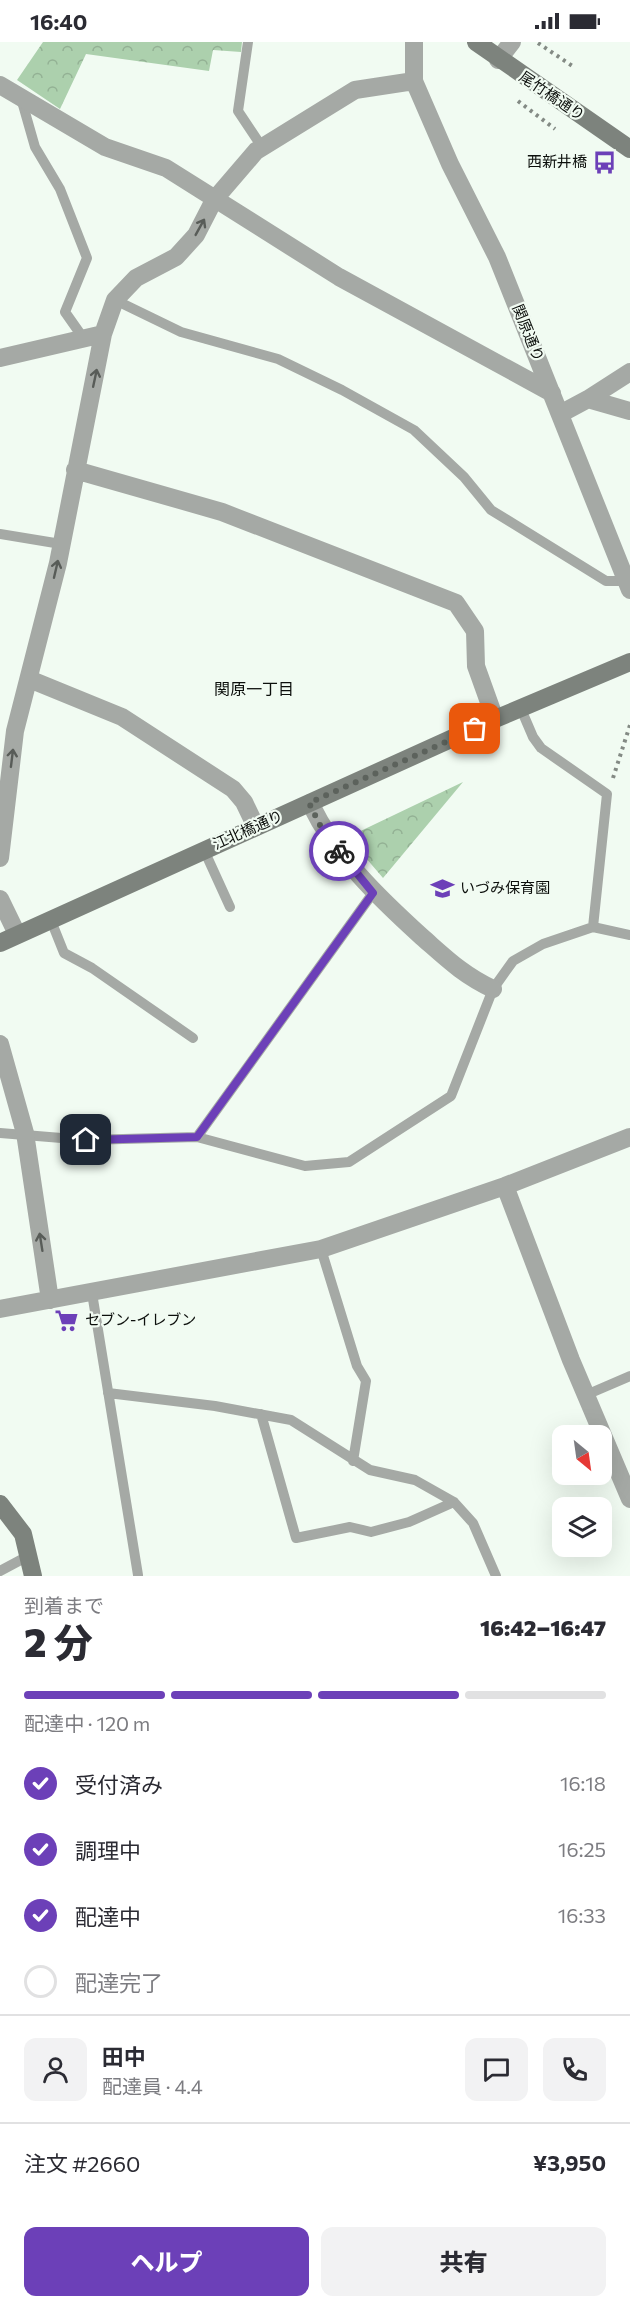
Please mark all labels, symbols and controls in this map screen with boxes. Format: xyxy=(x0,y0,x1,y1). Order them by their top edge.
text: 16:40 xyxy=(30,8,87,35)
street label: 尾竹橋通り xyxy=(516,67,589,124)
bus stop icon: 西新井橋 xyxy=(592,149,618,175)
place label: 西新井橋 xyxy=(527,152,587,170)
one-way arrow xyxy=(194,219,206,236)
street label: 関原通り xyxy=(509,301,549,364)
one-way arrow xyxy=(90,368,101,388)
one-way arrow xyxy=(51,559,63,578)
district label: 関原一丁目 xyxy=(214,679,294,698)
pin xyxy=(449,703,500,754)
icon: bag xyxy=(458,712,491,745)
one-way arrow xyxy=(7,749,18,769)
street label: 江北橋通り xyxy=(210,806,286,853)
courier xyxy=(309,821,369,881)
icon: bike xyxy=(323,835,356,868)
school or university icon: いづみ保育園 xyxy=(429,875,455,901)
place label: いづみ保育園 xyxy=(460,878,550,896)
pin xyxy=(60,1114,111,1165)
icon: home xyxy=(69,1123,102,1156)
one-way arrow xyxy=(35,1233,46,1253)
supermarket icon: セブン-イレブン xyxy=(54,1307,80,1333)
place label: セブン-イレブン xyxy=(85,1310,196,1328)
north arrow xyxy=(552,1425,612,1485)
map controls xyxy=(552,1425,612,1557)
button: layers xyxy=(552,1497,612,1557)
text: 到着まで xyxy=(24,1593,104,1617)
text: 16:42–16:47 xyxy=(480,1614,606,1641)
text: 2 分 xyxy=(24,1617,93,1665)
text: 配達中 · 120 m xyxy=(24,1711,150,1735)
icon: check xyxy=(24,1767,57,1800)
text: 受付済み xyxy=(75,1771,163,1798)
text: 16:18 xyxy=(560,1771,606,1795)
icon: check xyxy=(24,1833,57,1866)
text: 調理中 xyxy=(75,1837,141,1864)
text: 16:25 xyxy=(558,1837,606,1861)
icon: check xyxy=(24,1899,57,1932)
text: 配達中 xyxy=(75,1903,141,1930)
text: 16:33 xyxy=(558,1903,606,1927)
text: 配達完了 xyxy=(75,1969,163,1996)
button: person xyxy=(24,2038,87,2101)
button: chat xyxy=(465,2038,528,2101)
button: phone xyxy=(543,2038,606,2101)
text: 田中 xyxy=(102,2043,146,2070)
text: 配達員 · 4.4 xyxy=(102,2074,203,2098)
text: ¥3,950 xyxy=(533,2149,606,2176)
text: 注文 #2660 xyxy=(24,2150,140,2177)
button: ヘルプ xyxy=(24,2227,309,2296)
button: 共有 xyxy=(321,2227,606,2296)

